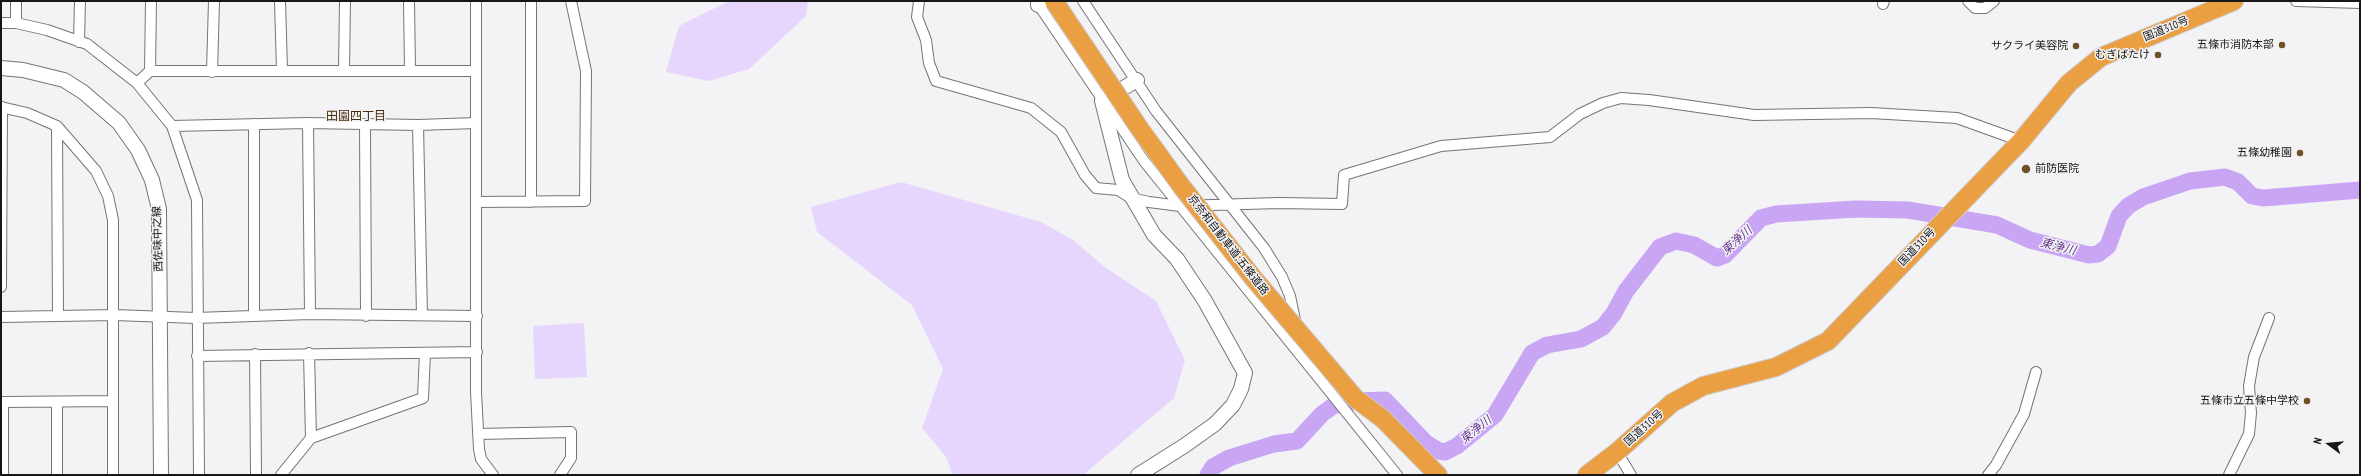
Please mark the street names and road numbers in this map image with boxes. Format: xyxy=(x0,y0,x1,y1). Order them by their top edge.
street label: 国道310号 xyxy=(2141,14,2191,44)
street label: 京奈和自動車道;五條道路 xyxy=(1185,192,1271,298)
street label: 西佐味中之線 xyxy=(150,206,166,272)
street label: 国道310号 xyxy=(1896,225,1938,269)
street label: 国道310号 xyxy=(1622,407,1666,449)

